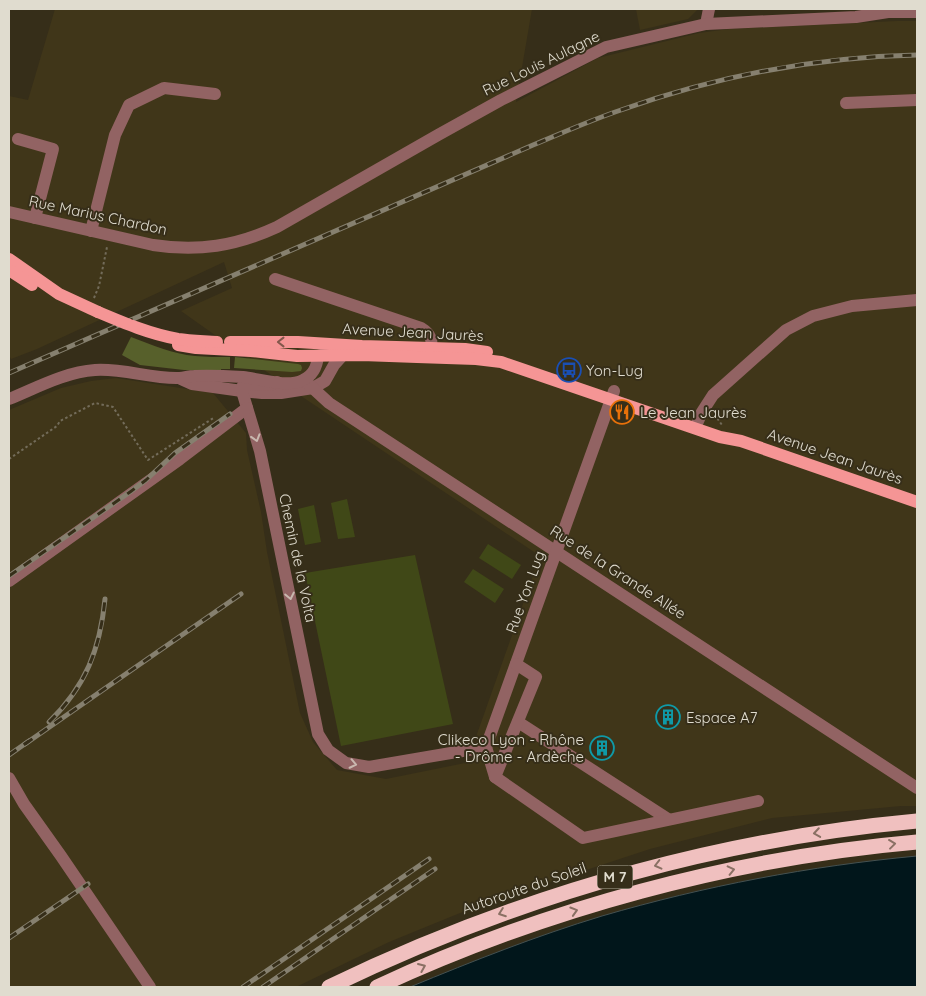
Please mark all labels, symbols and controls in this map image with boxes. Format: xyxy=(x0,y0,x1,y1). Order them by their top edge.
street label: Rue Louis Aulagne xyxy=(479,26,603,100)
street label: Rue Marius Chardon xyxy=(27,191,169,239)
street label: Avenue Jean Jaurès xyxy=(342,319,484,345)
one-way arrow xyxy=(277,336,285,347)
bus stop icon: Yon-Lug xyxy=(556,357,582,383)
place label: Yon-Lug xyxy=(586,361,643,380)
restaurant icon: Le Jean Jaurès xyxy=(609,399,635,425)
place label: Le Jean Jaurès xyxy=(640,403,747,422)
street label: Avenue Jean Jaurès xyxy=(765,424,905,488)
one-way arrow xyxy=(250,433,260,441)
street label: Chemin de la Volta xyxy=(275,492,321,624)
street label: Rue de la Grande Allée xyxy=(547,521,689,623)
street label: Rue Yon Lug xyxy=(501,548,549,636)
one-way arrow xyxy=(284,592,294,601)
building icon: Espace A7 xyxy=(655,704,681,730)
place label: Espace A7 xyxy=(686,708,758,727)
place label: Clikeco Lyon - Rhône - Drôme - Ardèche xyxy=(438,730,584,766)
building icon: Clikeco Lyon - Rhône - Drôme - Ardèche xyxy=(589,735,615,761)
one-way arrow xyxy=(349,758,358,769)
one-way arrow xyxy=(812,828,821,838)
one-way arrow xyxy=(887,840,896,850)
street label: Autoroute du Soleil xyxy=(459,858,589,918)
one-way arrow xyxy=(654,860,662,870)
one-way arrow xyxy=(727,865,736,876)
road number: M 7 xyxy=(598,866,632,889)
one-way arrow xyxy=(499,907,507,917)
one-way arrow xyxy=(569,907,578,917)
one-way arrow xyxy=(417,963,425,973)

